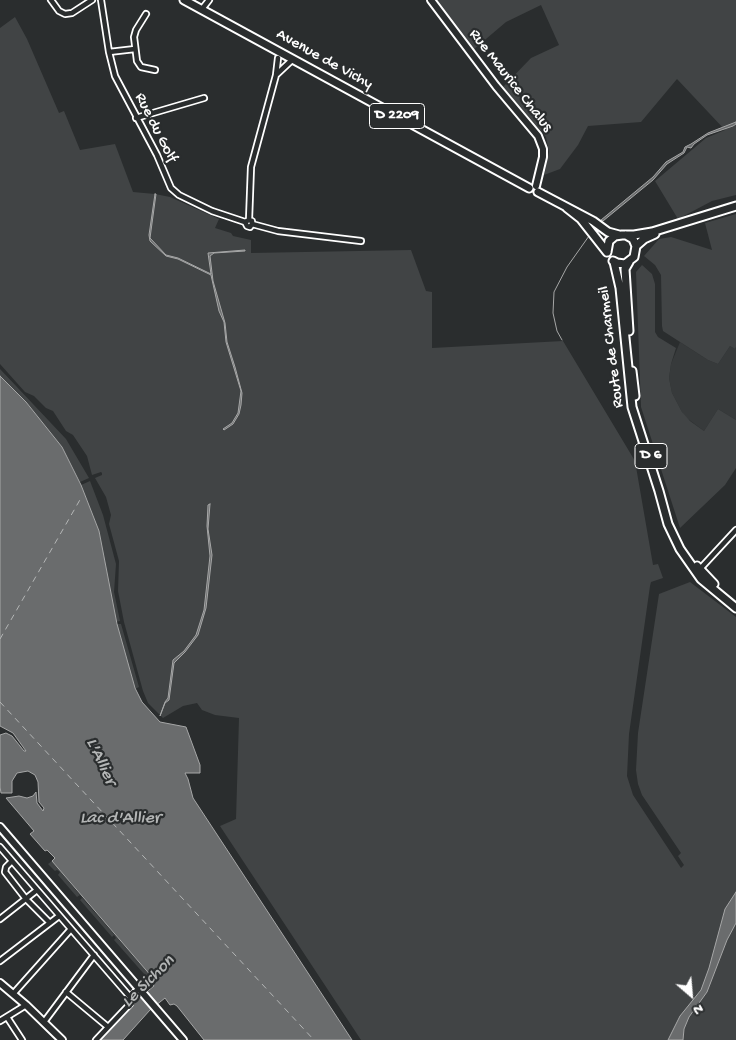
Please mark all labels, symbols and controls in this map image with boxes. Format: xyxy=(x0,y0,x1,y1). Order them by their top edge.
street label: Avenue de Vichy xyxy=(272,26,376,94)
street label: Rue Maurice Chalus xyxy=(464,26,556,136)
street label: Rue du Golf xyxy=(129,90,181,166)
road number: D 2209 xyxy=(370,104,424,128)
street label: Route de Charmeil xyxy=(595,285,629,409)
road number: D 6 xyxy=(635,444,667,468)
water label: L'Allier xyxy=(80,735,120,789)
water label: Lac d'Allier xyxy=(80,808,160,830)
water label: Le Sichon xyxy=(118,951,180,1013)
north arrow xyxy=(666,970,716,1020)
text: N xyxy=(690,999,706,1018)

